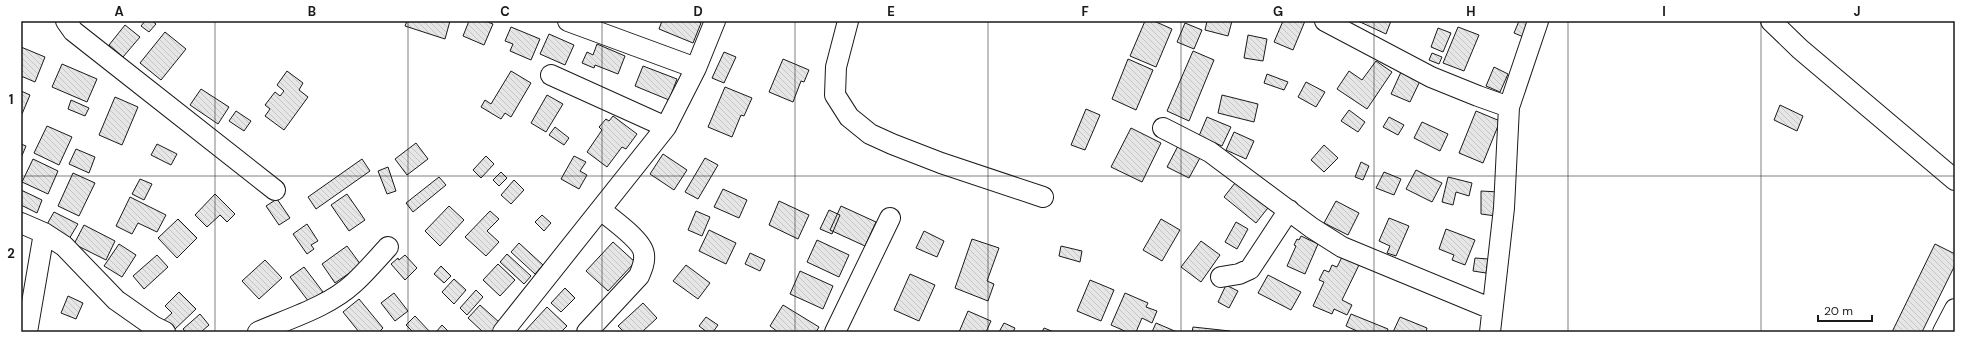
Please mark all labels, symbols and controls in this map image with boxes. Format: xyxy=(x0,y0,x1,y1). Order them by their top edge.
text: A xyxy=(114,3,124,20)
text: B xyxy=(308,3,316,20)
text: C xyxy=(500,3,510,20)
text: D xyxy=(693,3,703,20)
text: E xyxy=(887,3,895,20)
text: F xyxy=(1081,3,1089,20)
text: G xyxy=(1273,3,1283,20)
text: H xyxy=(1466,3,1476,20)
text: I xyxy=(1662,3,1666,20)
text: J xyxy=(1853,3,1861,20)
text: 1 xyxy=(9,91,13,108)
text: 2 xyxy=(7,245,15,262)
scale bar xyxy=(1818,297,1872,323)
text: 20 m xyxy=(1824,303,1853,319)

